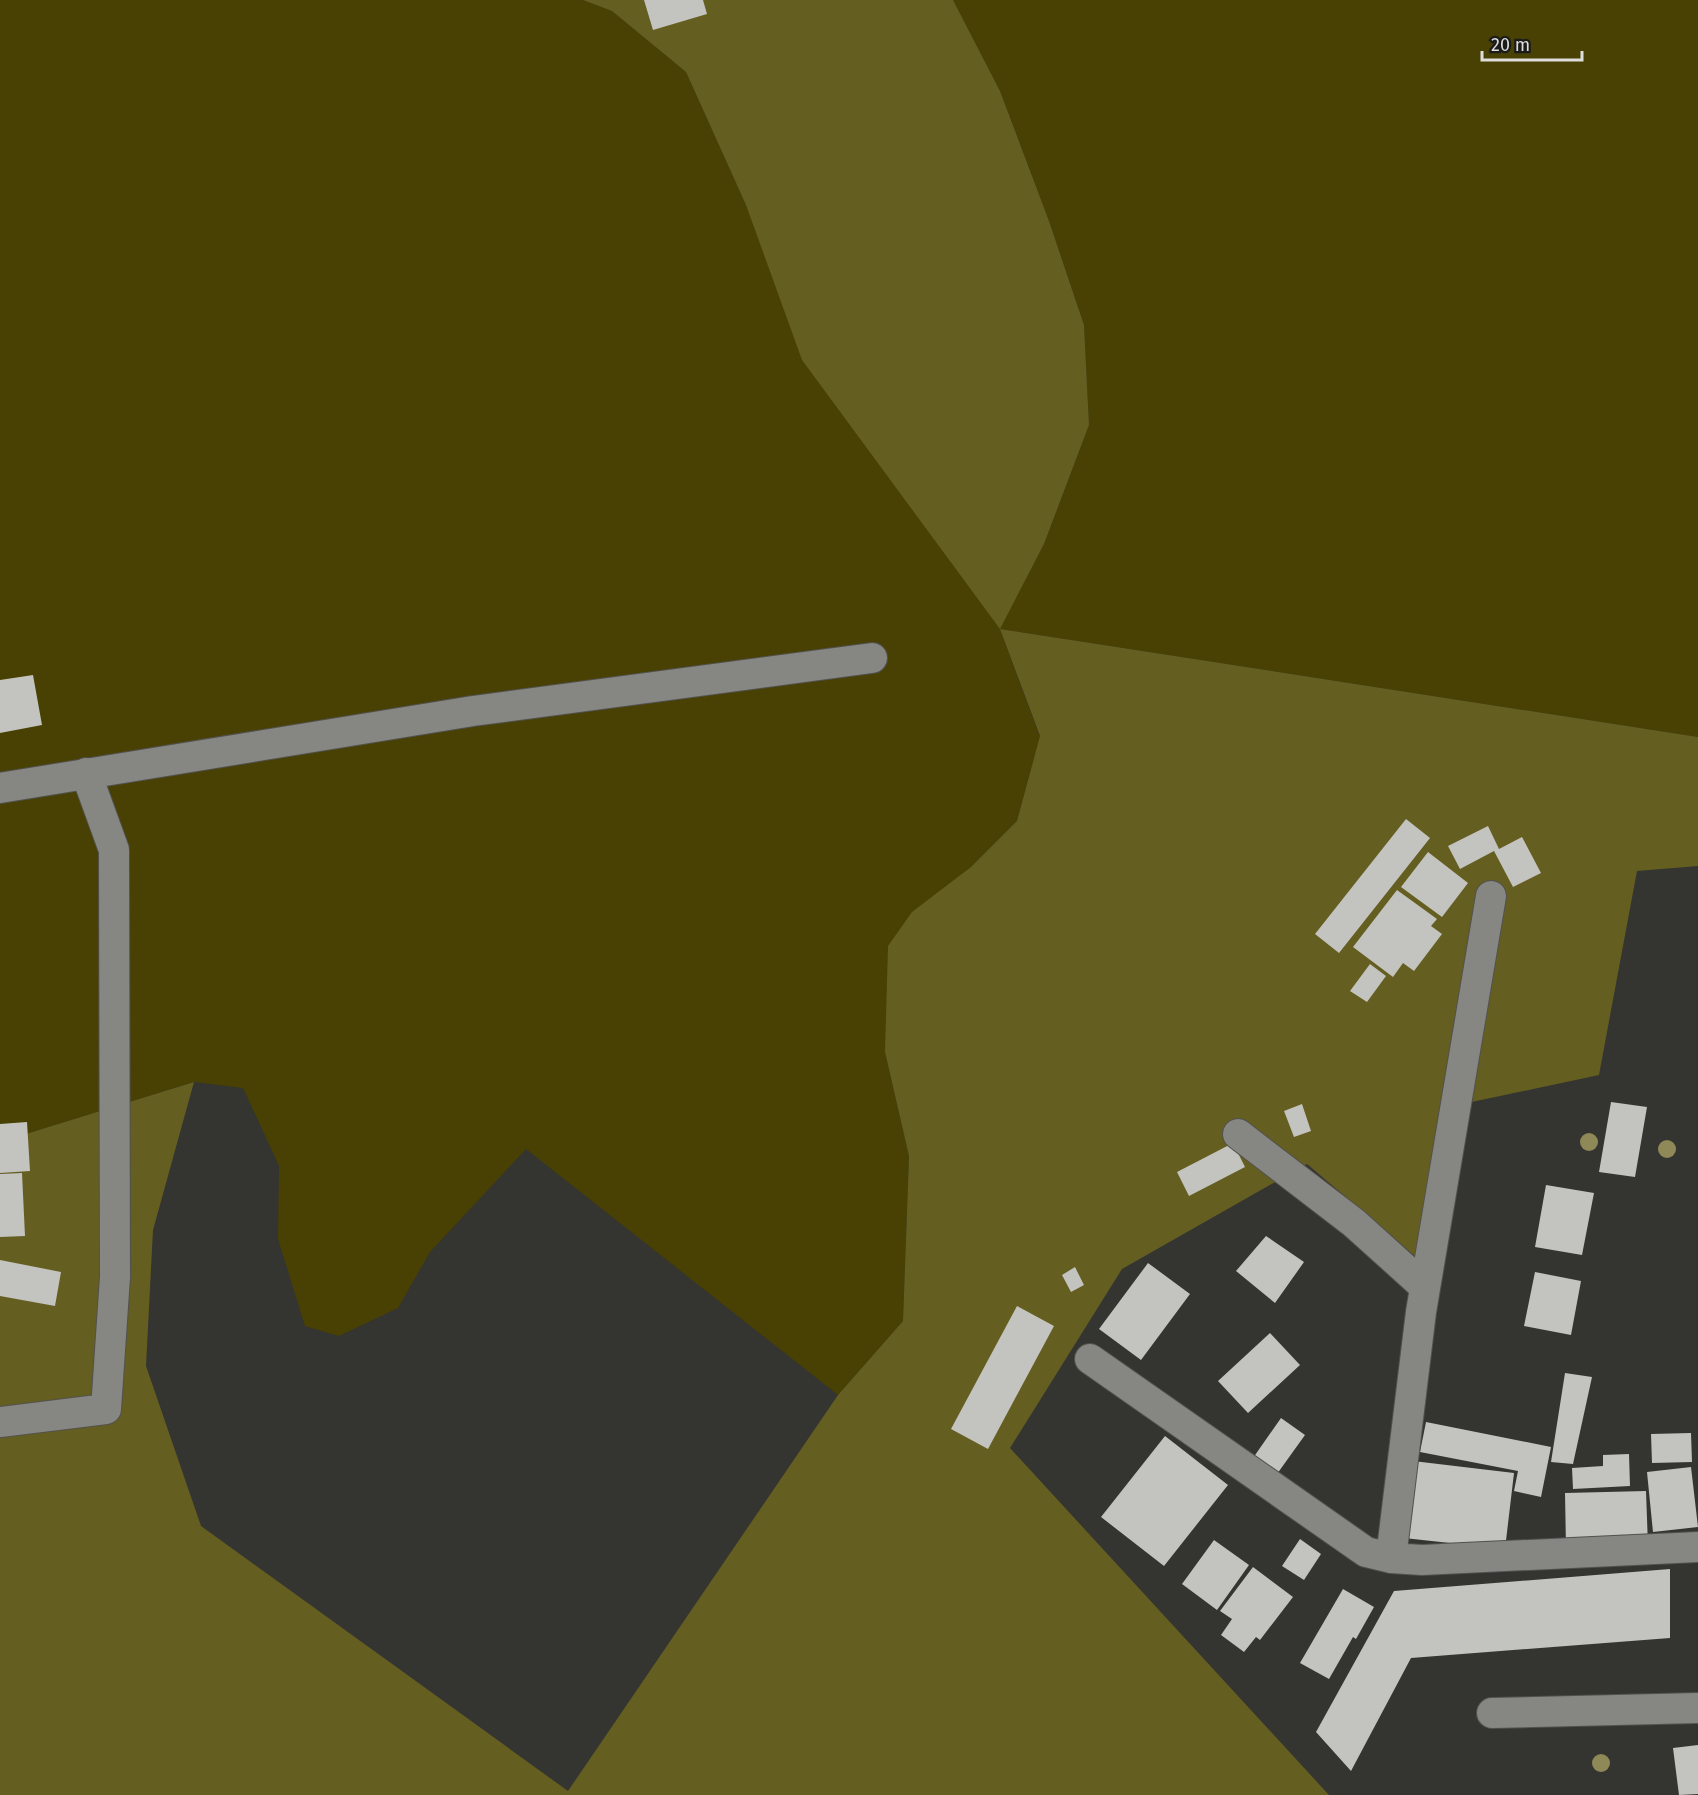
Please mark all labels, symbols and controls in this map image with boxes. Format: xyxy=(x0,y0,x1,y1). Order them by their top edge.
scale bar xyxy=(1482,24,1582,62)
text: 20 m xyxy=(1491,34,1530,56)

